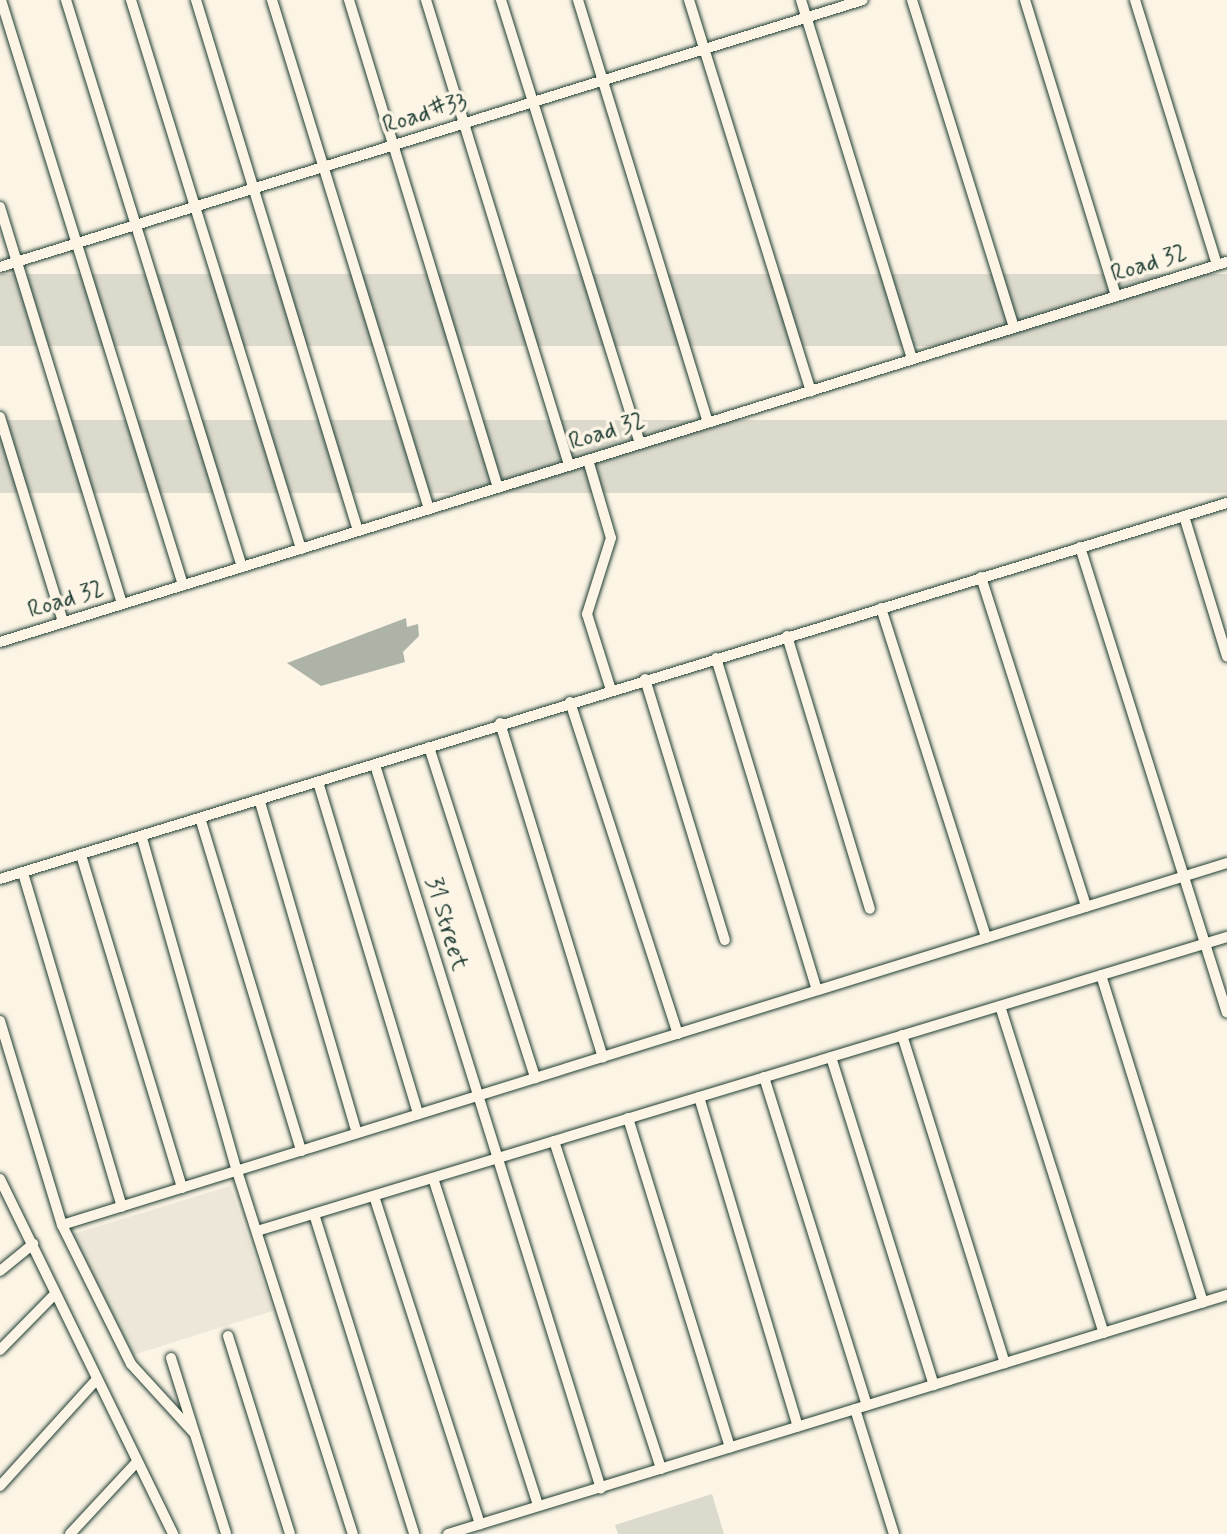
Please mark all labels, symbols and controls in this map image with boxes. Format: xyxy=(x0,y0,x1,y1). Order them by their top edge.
street label: Road#33 xyxy=(379,88,471,140)
street label: Road 32 xyxy=(1107,239,1191,289)
street label: Road 32 xyxy=(565,407,649,457)
street label: Road 32 xyxy=(24,575,108,625)
street label: 31 Street xyxy=(418,874,474,974)

